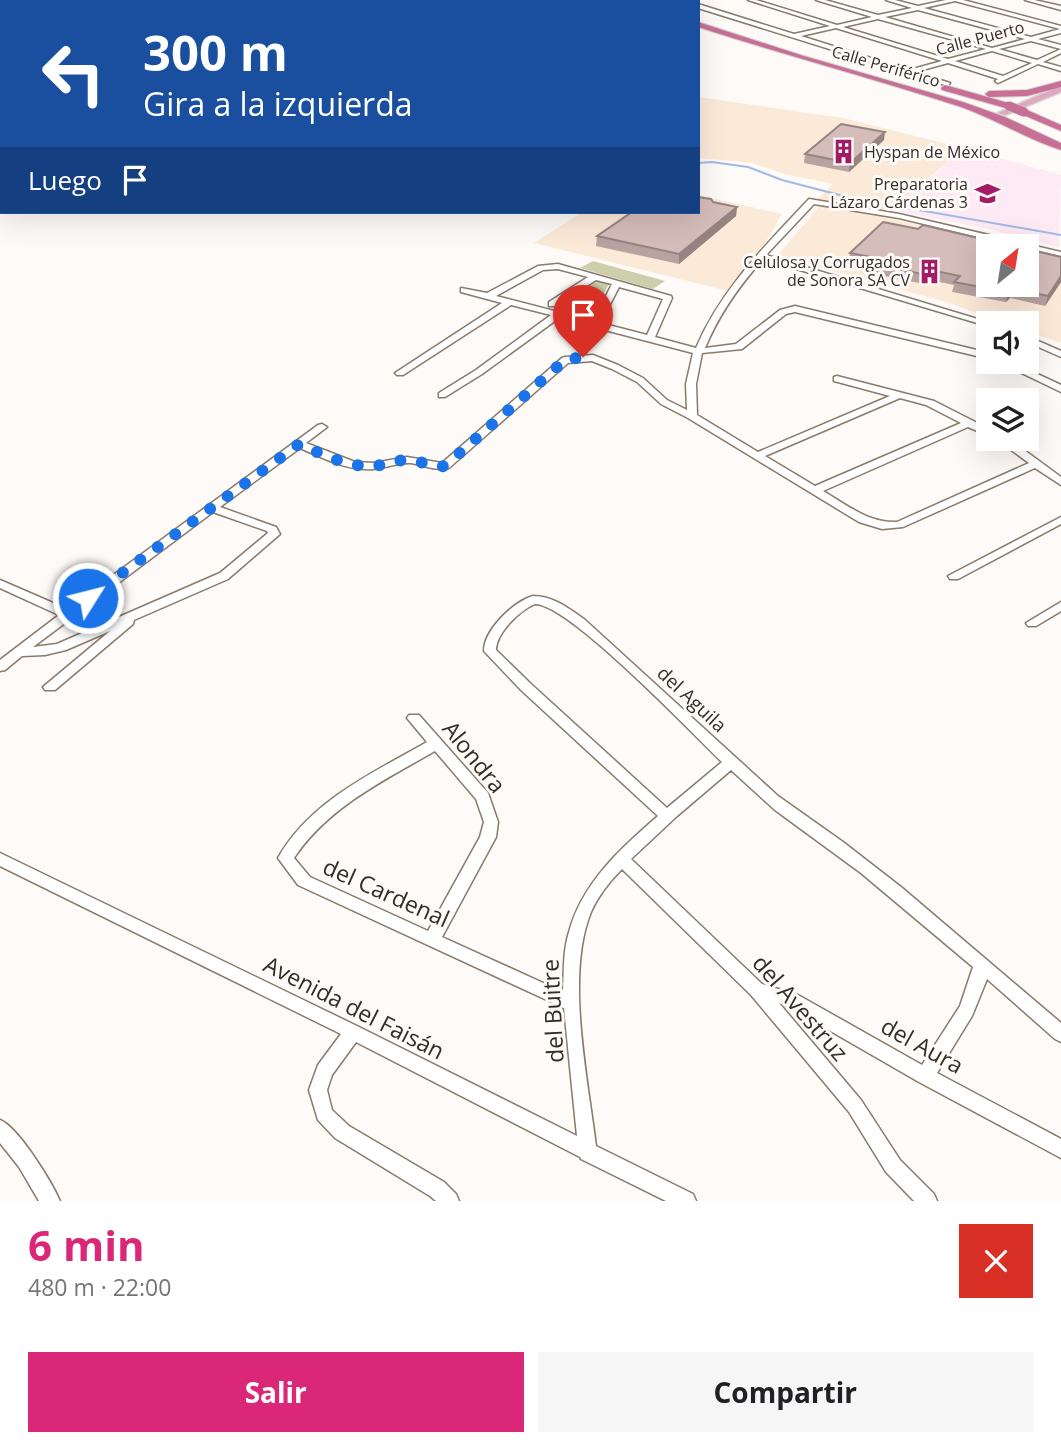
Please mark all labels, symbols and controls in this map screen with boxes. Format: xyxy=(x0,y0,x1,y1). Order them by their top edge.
street label: Calle Puerto xyxy=(933,16,1027,60)
text: 300 m xyxy=(143,19,288,85)
icon: left xyxy=(28,28,119,119)
street label: Calle Periférico xyxy=(829,40,943,92)
text: Gira a la izquierda xyxy=(143,82,413,125)
building icon: Hyspan de México xyxy=(830,138,858,166)
place label: Hyspan de México xyxy=(864,141,1000,163)
icon: arrive xyxy=(116,161,154,199)
text: Luego xyxy=(28,162,102,198)
place label: Preparatoria Lázaro Cárdenas 3 xyxy=(830,173,968,213)
school or university icon: Preparatoria Lázaro Cárdenas 3 xyxy=(974,179,1002,207)
north arrow xyxy=(976,234,1040,298)
map controls xyxy=(976,234,1039,451)
place label: Celulosa y Corrugados de Sonora SA CV xyxy=(743,251,910,291)
building icon: Celulosa y Corrugados de Sonora SA CV xyxy=(916,257,944,285)
pin xyxy=(553,285,613,357)
icon: arrive xyxy=(564,296,602,334)
button: sound xyxy=(976,311,1039,374)
button: layers xyxy=(976,388,1039,451)
position arrow xyxy=(51,561,125,635)
street label: del Aguila xyxy=(652,660,732,738)
street label: Alondra xyxy=(436,713,514,799)
street label: del Cardenal xyxy=(318,850,455,934)
street label: del Avestruz xyxy=(746,947,856,1067)
street label: Avenida del Faisán xyxy=(259,948,450,1066)
street label: del Buitre xyxy=(533,958,571,1064)
street label: del Aura xyxy=(876,1009,969,1081)
text: 6 min xyxy=(28,1216,145,1273)
button: close xyxy=(959,1224,1033,1298)
text: 480 m · 22:00 xyxy=(28,1271,171,1303)
button: Salir xyxy=(28,1352,524,1432)
button: Compartir xyxy=(538,1352,1033,1432)

